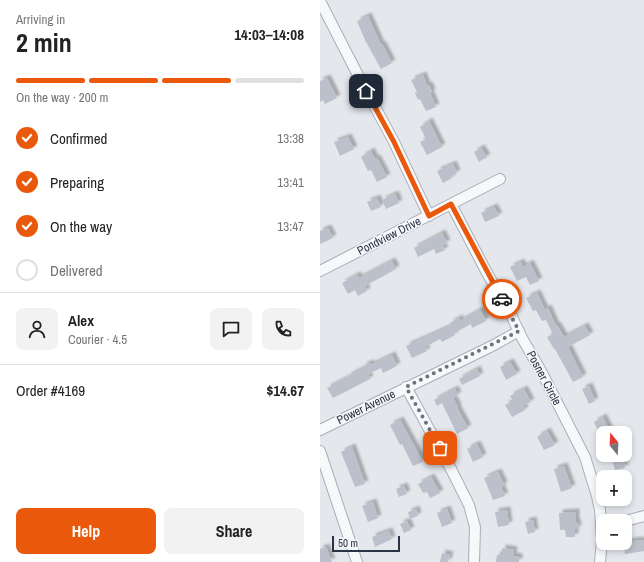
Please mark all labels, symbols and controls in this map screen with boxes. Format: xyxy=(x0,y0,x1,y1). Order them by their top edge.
text: Arriving in xyxy=(16,11,65,28)
text: 14:03–14:08 xyxy=(234,24,304,45)
text: 2 min xyxy=(16,25,72,60)
pin xyxy=(349,74,383,108)
icon: home xyxy=(355,80,377,102)
text: On the way · 200 m xyxy=(16,89,108,106)
icon: check xyxy=(16,127,38,149)
text: Confirmed xyxy=(50,128,107,149)
text: 13:38 xyxy=(277,130,304,147)
icon: check xyxy=(16,171,38,193)
text: Preparing xyxy=(50,172,104,193)
text: 13:41 xyxy=(277,174,304,191)
street label: Pondview Drive xyxy=(354,213,424,259)
icon: check xyxy=(16,215,38,237)
text: On the way xyxy=(50,216,112,237)
text: 13:47 xyxy=(277,218,304,235)
text: Delivered xyxy=(50,260,103,281)
courier xyxy=(482,279,522,319)
icon: car xyxy=(491,288,513,310)
button: person xyxy=(16,308,58,350)
button: chat xyxy=(210,308,252,350)
button: phone xyxy=(262,308,304,350)
text: Alex xyxy=(68,310,94,331)
text: Courier · 4.5 xyxy=(68,331,127,348)
street label: Posner Circle xyxy=(523,348,565,408)
text: Order #4169 xyxy=(16,380,85,401)
text: $14.67 xyxy=(266,380,304,401)
street label: Power Avenue xyxy=(334,386,398,428)
north arrow xyxy=(596,426,632,462)
map controls xyxy=(596,426,632,550)
pin xyxy=(423,431,457,465)
icon: bag xyxy=(429,437,451,459)
button: + xyxy=(596,470,632,506)
button: Help xyxy=(16,508,156,554)
button: Share xyxy=(164,508,304,554)
button: − xyxy=(596,514,632,550)
scale bar xyxy=(332,534,400,553)
text: 50 m xyxy=(338,536,358,550)

